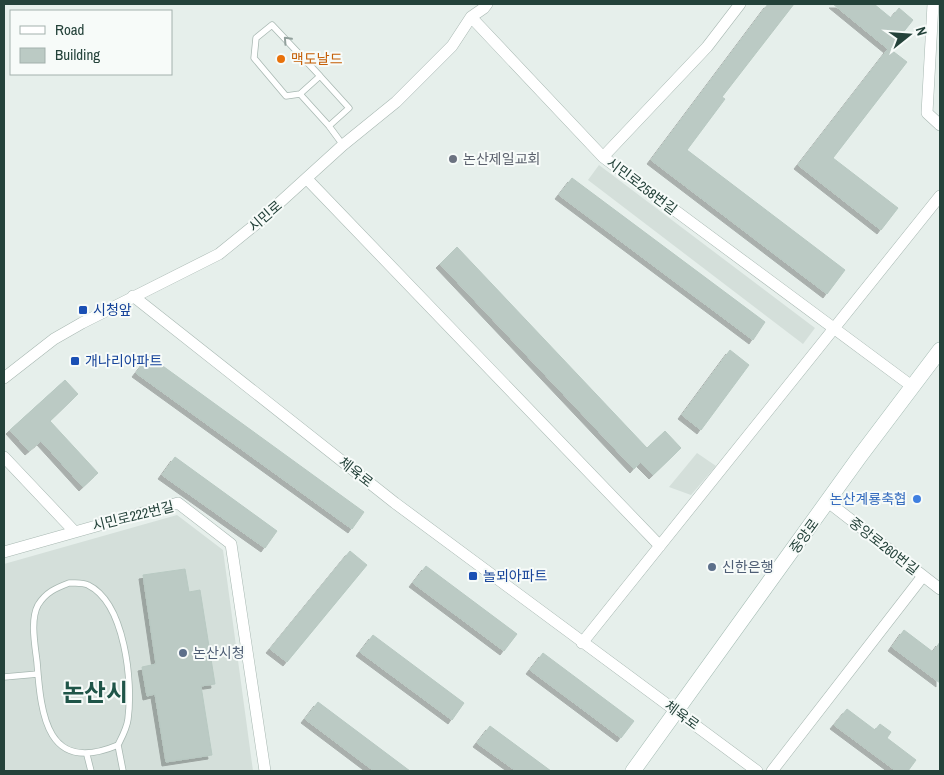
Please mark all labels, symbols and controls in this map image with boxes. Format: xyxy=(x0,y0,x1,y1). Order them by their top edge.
legend xyxy=(10,10,172,75)
north arrow xyxy=(884,10,934,60)
text: Road xyxy=(55,19,84,40)
text: N xyxy=(912,25,931,38)
one-way arrow xyxy=(284,37,293,46)
text: Building xyxy=(55,44,100,65)
place label: 맥도날드 xyxy=(291,50,343,68)
marker: 맥도날드 xyxy=(275,53,287,65)
place label: 논산제일교회 xyxy=(463,150,540,168)
marker: 논산제일교회 xyxy=(447,153,459,165)
street label: 시민로258번길 xyxy=(603,154,681,218)
street label: 시민로 xyxy=(245,196,286,235)
place label: 시청앞 xyxy=(93,301,132,319)
marker: 시청앞 xyxy=(77,304,89,316)
place label: 개나리아파트 xyxy=(85,352,162,370)
marker: 개나리아파트 xyxy=(69,355,81,367)
street label: 체육로 xyxy=(335,453,377,491)
place label: 논산계룡축협 xyxy=(830,490,907,508)
marker: 논산계룡축협 xyxy=(911,493,923,505)
street label: 시민로222번길 xyxy=(90,497,176,535)
street label: 중앙로260번길 xyxy=(846,513,922,579)
street label: 중앙로 xyxy=(785,515,823,557)
place label: 신한은행 xyxy=(722,558,774,576)
marker: 신한은행 xyxy=(706,561,718,573)
place label: 놀뫼아파트 xyxy=(483,567,548,585)
marker: 놀뫼아파트 xyxy=(467,570,479,582)
place label: 논산시청 xyxy=(193,644,245,662)
marker: 논산시청 xyxy=(177,647,189,659)
district label: 논산시 xyxy=(62,676,128,708)
street label: 체육로 xyxy=(661,696,703,734)

